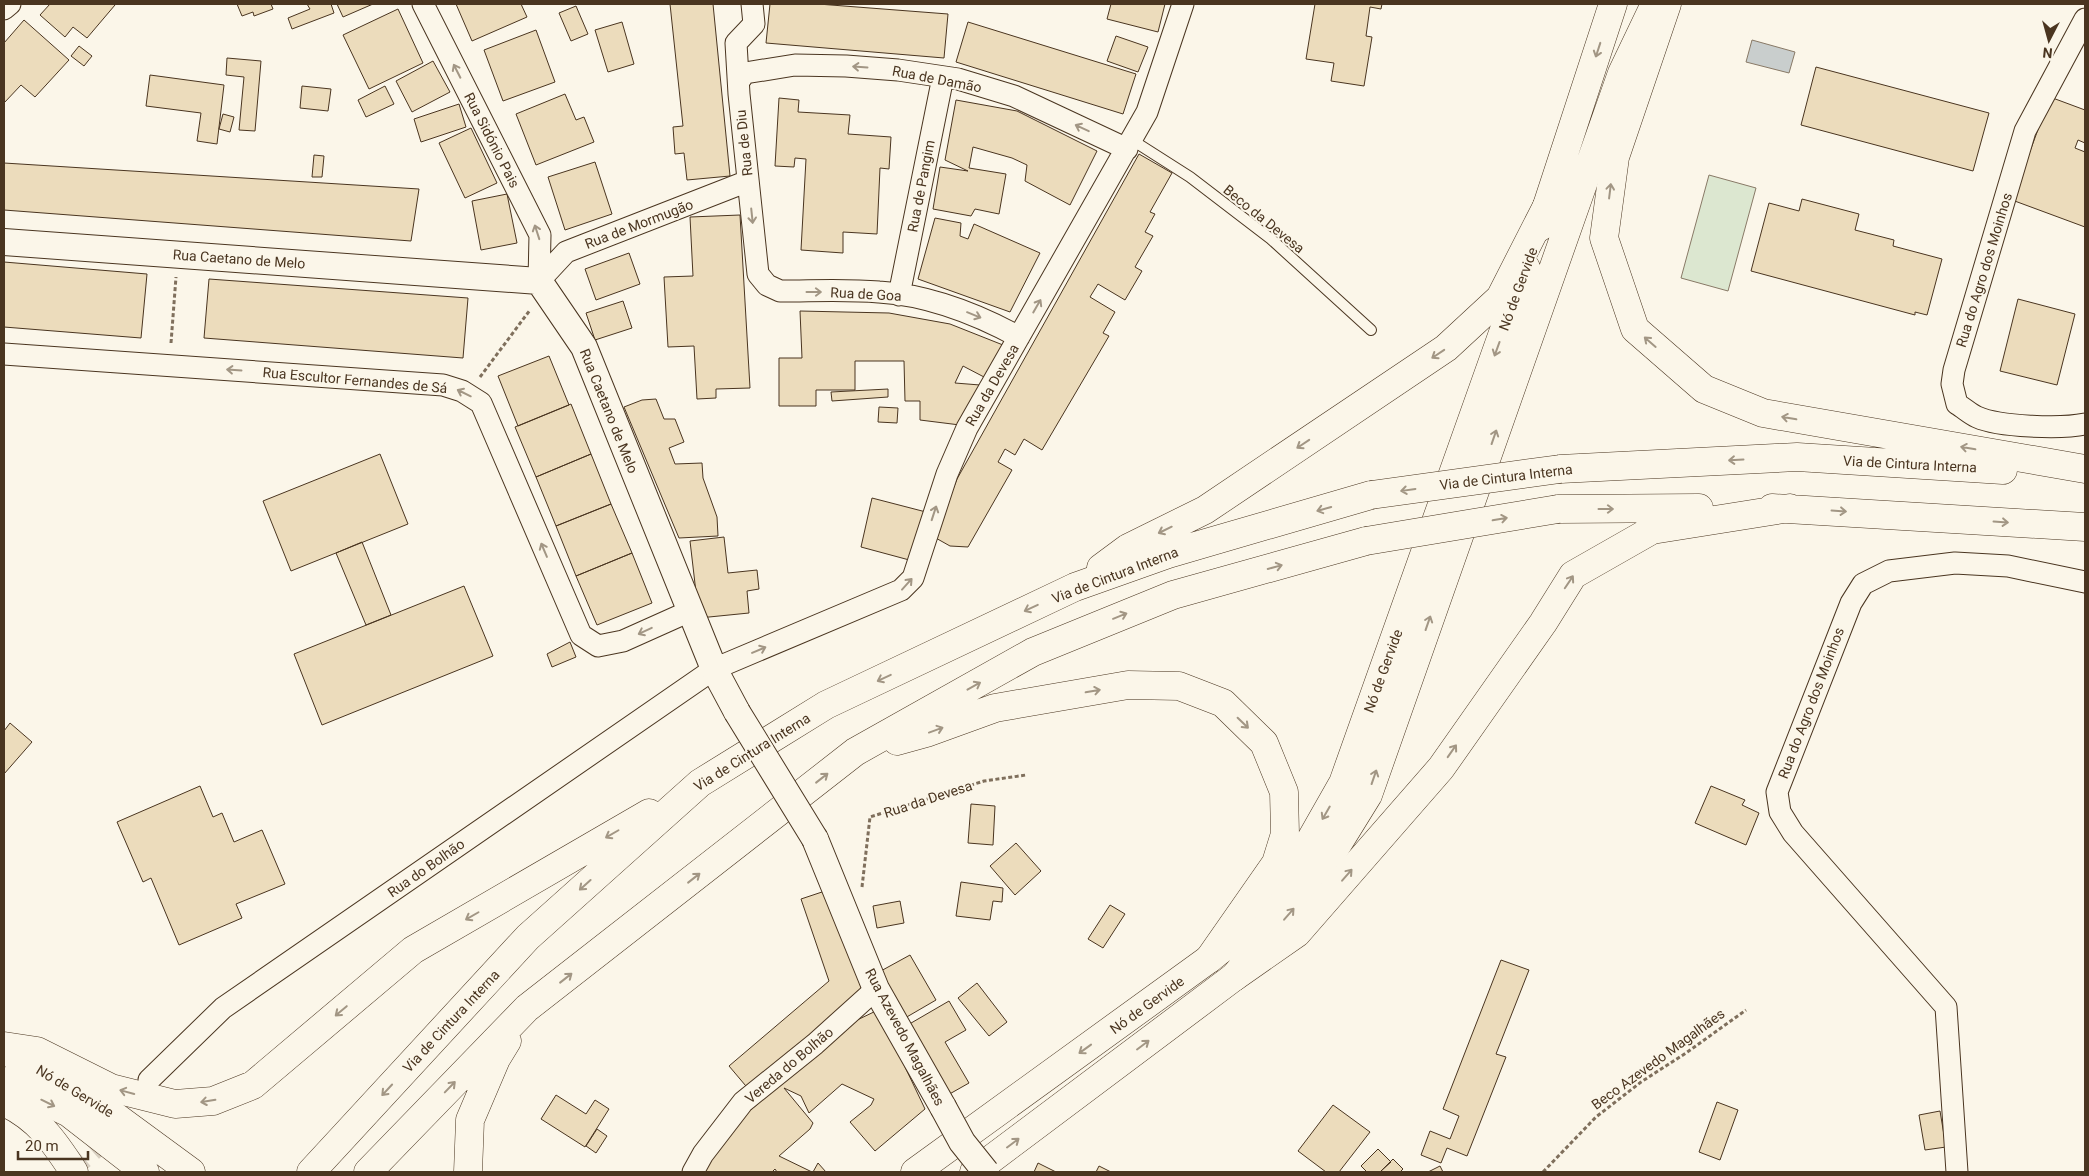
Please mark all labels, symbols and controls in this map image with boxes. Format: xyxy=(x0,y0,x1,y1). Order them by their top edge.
north arrow xyxy=(2024,15,2074,65)
one-way arrow xyxy=(1592,42,1602,58)
text: N xyxy=(2042,44,2053,61)
one-way arrow xyxy=(853,62,869,72)
street label: Rua de Damão xyxy=(891,62,983,96)
one-way arrow xyxy=(452,64,462,79)
street label: Rua Sidónio Pais xyxy=(461,90,523,190)
street label: Rua de Diu xyxy=(733,109,755,177)
one-way arrow xyxy=(1075,123,1090,133)
street label: Rua de Pangim xyxy=(904,138,938,234)
street label: Beco da Devesa xyxy=(1220,182,1308,256)
one-way arrow xyxy=(1605,184,1615,200)
street label: Rua do Agro dos Moinhos xyxy=(1953,191,2015,349)
street label: Rua de Mormugão xyxy=(583,196,695,252)
one-way arrow xyxy=(747,208,757,224)
one-way arrow xyxy=(532,225,542,241)
street label: Nó de Gervide xyxy=(1496,245,1540,333)
street label: Rua Caetano de Melo xyxy=(172,246,306,272)
street label: Rua de Goa xyxy=(830,284,902,304)
one-way arrow xyxy=(806,287,822,296)
one-way arrow xyxy=(1032,298,1042,313)
one-way arrow xyxy=(966,310,981,320)
one-way arrow xyxy=(1643,336,1656,348)
street label: Rua da Devesa xyxy=(962,341,1022,429)
one-way arrow xyxy=(1492,341,1501,357)
street label: Rua Caetano de Melo xyxy=(577,346,641,476)
one-way arrow xyxy=(1431,349,1445,359)
street label: Rua Escultor Fernandes de Sá xyxy=(262,364,448,396)
one-way arrow xyxy=(226,365,242,374)
one-way arrow xyxy=(457,388,472,398)
one-way arrow xyxy=(1782,412,1798,422)
one-way arrow xyxy=(1490,430,1499,445)
one-way arrow xyxy=(1296,439,1310,449)
one-way arrow xyxy=(1961,443,1977,453)
street label: Via de Cintura Interna xyxy=(1843,453,1977,475)
one-way arrow xyxy=(1728,456,1744,465)
street label: Via de Cintura Interna xyxy=(1439,461,1573,493)
one-way arrow xyxy=(1400,485,1416,495)
one-way arrow xyxy=(1317,504,1333,514)
one-way arrow xyxy=(1598,504,1614,514)
one-way arrow xyxy=(930,506,939,522)
one-way arrow xyxy=(1831,506,1847,516)
one-way arrow xyxy=(1492,513,1508,523)
one-way arrow xyxy=(1993,517,2009,526)
one-way arrow xyxy=(1158,526,1173,535)
one-way arrow xyxy=(539,543,549,558)
street label: Via de Cintura Interna xyxy=(1050,544,1180,606)
one-way arrow xyxy=(1266,561,1282,571)
one-way arrow xyxy=(1564,575,1574,589)
one-way arrow xyxy=(901,578,913,591)
one-way arrow xyxy=(1024,604,1039,613)
one-way arrow xyxy=(1113,611,1128,620)
one-way arrow xyxy=(1424,616,1433,632)
street label: Rua do Agro dos Moinhos xyxy=(1775,625,1847,781)
one-way arrow xyxy=(638,626,653,636)
street label: Nó de Gervide xyxy=(1361,627,1405,715)
one-way arrow xyxy=(751,645,766,655)
one-way arrow xyxy=(877,674,892,683)
one-way arrow xyxy=(966,680,980,690)
one-way arrow xyxy=(1084,686,1100,696)
street label: Via de Cintura Interna xyxy=(691,710,813,794)
one-way arrow xyxy=(1237,717,1250,729)
one-way arrow xyxy=(927,725,943,734)
one-way arrow xyxy=(1447,744,1457,758)
one-way arrow xyxy=(1370,769,1379,785)
one-way arrow xyxy=(815,773,828,784)
street label: Rua da Devesa xyxy=(882,777,974,821)
one-way arrow xyxy=(1320,806,1330,820)
one-way arrow xyxy=(606,829,620,839)
street label: Rua do Bolhão xyxy=(384,836,468,900)
one-way arrow xyxy=(1342,869,1353,882)
one-way arrow xyxy=(687,873,701,883)
one-way arrow xyxy=(579,880,592,891)
one-way arrow xyxy=(1283,907,1295,920)
one-way arrow xyxy=(465,912,480,921)
street label: Rua Azevedo Magalhães xyxy=(862,966,948,1108)
street label: Via de Cintura Interna xyxy=(399,967,503,1075)
one-way arrow xyxy=(559,972,572,983)
street label: Nó de Gervide xyxy=(1107,973,1187,1037)
street label: Beco Azevedo Magalhães xyxy=(1588,1005,1728,1113)
one-way arrow xyxy=(335,1006,348,1017)
street label: Vereda do Bolhão xyxy=(742,1024,836,1106)
one-way arrow xyxy=(1136,1040,1150,1050)
one-way arrow xyxy=(1078,1044,1092,1054)
street label: Nó de Gervide xyxy=(33,1062,117,1120)
one-way arrow xyxy=(444,1081,456,1093)
one-way arrow xyxy=(381,1083,393,1096)
one-way arrow xyxy=(120,1087,136,1096)
one-way arrow xyxy=(201,1096,217,1106)
one-way arrow xyxy=(40,1098,55,1108)
scale bar xyxy=(18,1128,88,1160)
text: 20 m xyxy=(25,1137,59,1155)
one-way arrow xyxy=(1006,1138,1020,1148)

